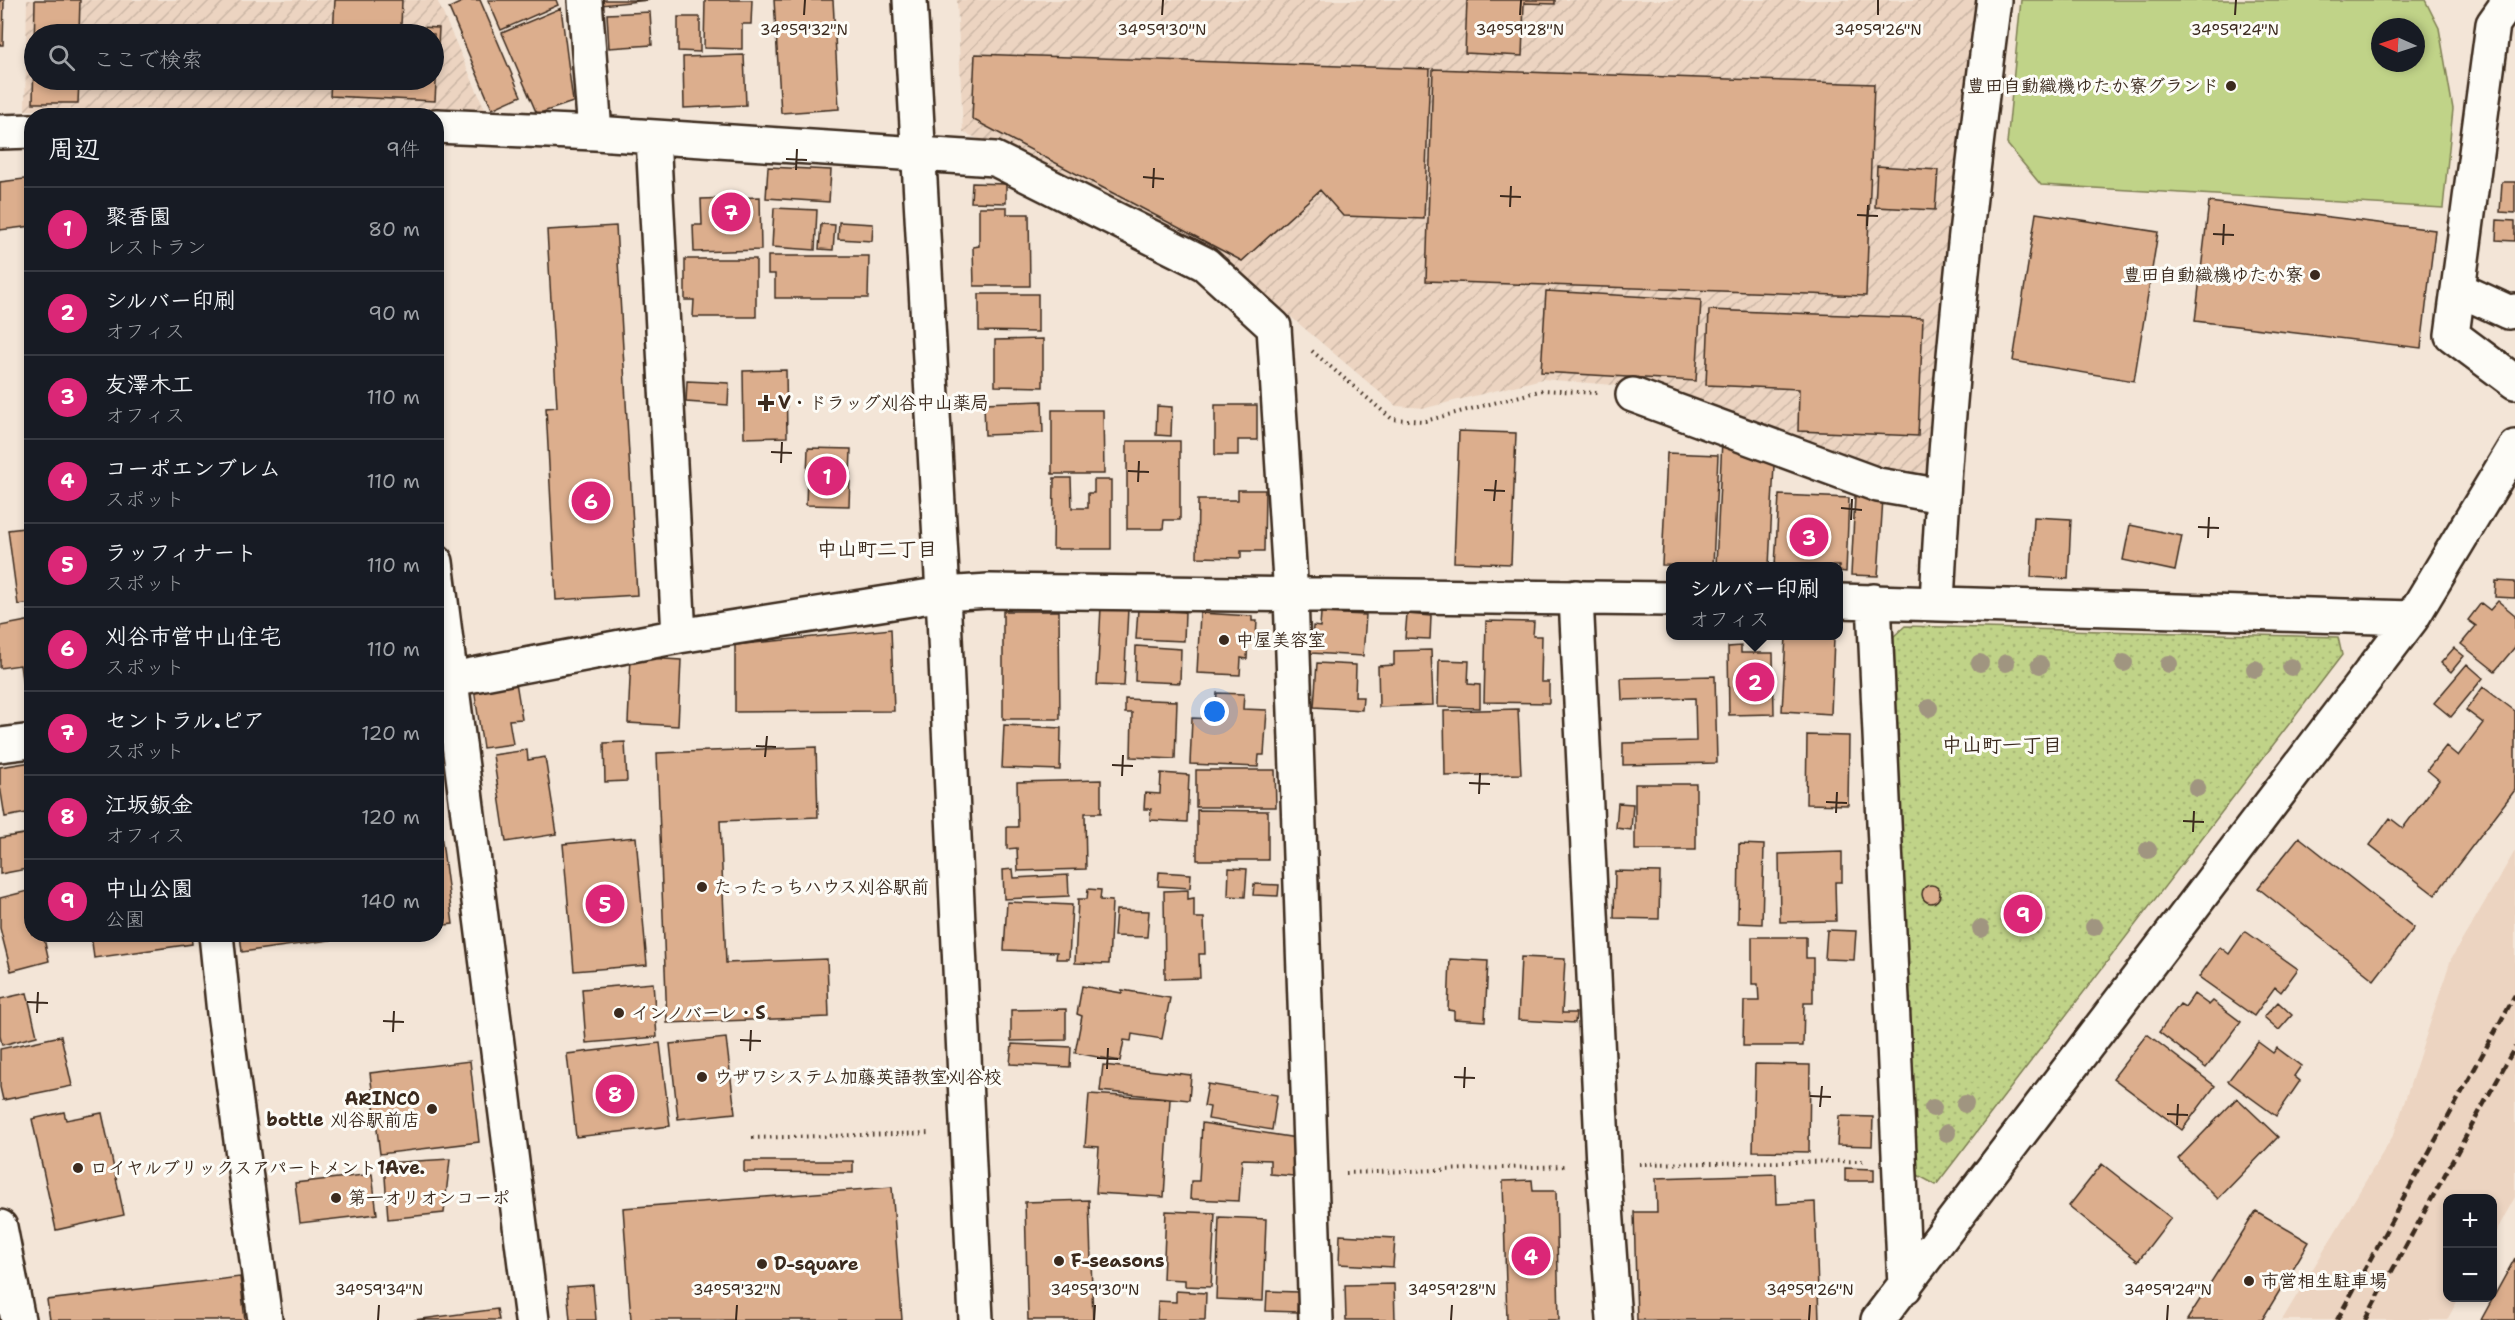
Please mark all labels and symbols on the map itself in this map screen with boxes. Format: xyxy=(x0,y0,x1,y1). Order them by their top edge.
north arrow xyxy=(2371,18,2425,72)
text: 34°59'32"N xyxy=(760,20,848,40)
text: 34°59'30"N xyxy=(1118,20,1206,40)
text: 34°59'28"N xyxy=(1476,20,1564,40)
text: 34°59'26"N xyxy=(1834,20,1922,40)
text: 34°59'24"N xyxy=(2191,20,2279,40)
place label: 豊田自動織機ゆたか寮グランド xyxy=(1967,74,2219,98)
marker: 豊田自動織機ゆたか寮グランド xyxy=(2224,79,2238,93)
pin: 7 xyxy=(712,190,750,234)
place label: 豊田自動織機ゆたか寮 xyxy=(2123,263,2303,287)
marker: 豊田自動織機ゆたか寮 xyxy=(2308,268,2322,282)
place label: V・ドラッグ刈谷中山薬局 xyxy=(778,391,989,415)
marker: V・ドラッグ刈谷中山薬局 xyxy=(759,396,773,410)
pin: 1 xyxy=(808,454,846,498)
pin: 6 xyxy=(572,478,610,524)
pin: 3 xyxy=(1790,514,1828,560)
district label: 中山町二丁目 xyxy=(817,536,937,562)
place label: 中屋美容室 xyxy=(1236,628,1326,652)
marker: 中屋美容室 xyxy=(1217,633,1231,647)
pin: 2 xyxy=(1736,660,1774,704)
your location xyxy=(1200,697,1229,726)
district label: 中山町一丁目 xyxy=(1942,732,2062,758)
place label: たったっちハウス刈谷駅前 xyxy=(714,875,929,899)
marker: たったっちハウス刈谷駅前 xyxy=(695,880,709,894)
pin: 5 xyxy=(586,882,624,926)
pin: 9 xyxy=(2004,892,2042,936)
place label: インノバーレ・S xyxy=(631,1001,766,1025)
marker: インノバーレ・S xyxy=(612,1006,626,1020)
place label: ウザワシステム加藤英語教室刈谷校 xyxy=(714,1065,1002,1089)
marker: ウザワシステム加藤英語教室刈谷校 xyxy=(695,1070,709,1084)
pin: 8 xyxy=(596,1072,634,1116)
place label: ARINCO bottle 刈谷駅前店 xyxy=(267,1087,420,1132)
marker: ARINCO bottle 刈谷駅前店 xyxy=(425,1102,439,1116)
place label: ロイヤルブリックスアパートメント1Ave. xyxy=(90,1156,425,1180)
marker: ロイヤルブリックスアパートメント1Ave. xyxy=(71,1161,85,1175)
place label: 第一オリオンコーポ xyxy=(348,1186,510,1210)
marker: 第一オリオンコーポ xyxy=(329,1191,343,1205)
pin: 4 xyxy=(1512,1234,1550,1278)
place label: F-seasons xyxy=(1071,1249,1165,1273)
place label: D-square xyxy=(774,1252,859,1276)
marker: F-seasons xyxy=(1052,1254,1066,1268)
marker: D-square xyxy=(755,1257,769,1271)
place label: 市営相生駐車場 xyxy=(2261,1269,2387,1293)
marker: 市営相生駐車場 xyxy=(2242,1274,2256,1288)
text: 34°59'34"N xyxy=(335,1280,423,1300)
text: 34°59'32"N xyxy=(693,1280,781,1300)
text: 34°59'30"N xyxy=(1051,1280,1139,1300)
text: 34°59'28"N xyxy=(1408,1280,1496,1300)
text: 34°59'26"N xyxy=(1766,1280,1854,1300)
text: 34°59'24"N xyxy=(2124,1280,2212,1300)

